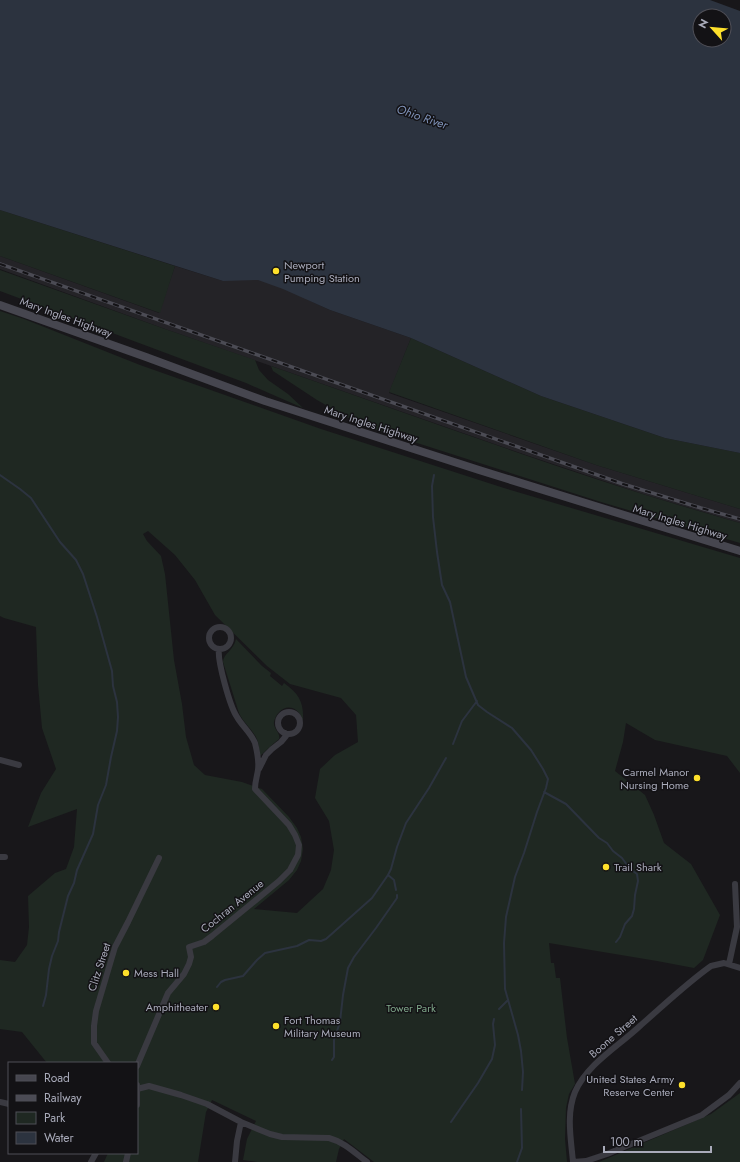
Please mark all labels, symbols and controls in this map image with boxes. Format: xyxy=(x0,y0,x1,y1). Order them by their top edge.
north arrow xyxy=(692,8,732,48)
text: N xyxy=(694,16,712,31)
water label: Ohio River xyxy=(394,100,451,134)
place label: Newport Pumping Station xyxy=(284,257,360,286)
marker: Newport Pumping Station xyxy=(271,266,281,276)
street label: Mary Ingles Highway xyxy=(18,293,115,341)
street label: Mary Ingles Highway xyxy=(322,401,420,447)
street label: Mary Ingles Highway xyxy=(631,500,729,544)
place label: Carmel Manor Nursing Home xyxy=(620,764,689,793)
marker: Carmel Manor Nursing Home xyxy=(692,773,702,783)
place label: Trail Shark xyxy=(614,859,662,875)
marker: Trail Shark xyxy=(601,862,611,872)
street label: Cochran Avenue xyxy=(197,875,267,936)
street label: Clitz Street xyxy=(84,940,114,993)
place label: Mess Hall xyxy=(134,965,179,981)
marker: Mess Hall xyxy=(121,968,131,978)
place label: Amphitheater xyxy=(146,999,208,1015)
park label: Tower Park xyxy=(386,1000,436,1016)
marker: Amphitheater xyxy=(211,1002,221,1012)
street label: Boone Street xyxy=(585,1010,641,1061)
place label: Fort Thomas Military Museum xyxy=(284,1012,360,1041)
marker: Fort Thomas Military Museum xyxy=(271,1021,281,1031)
legend xyxy=(8,1062,138,1154)
text: Road xyxy=(44,1069,70,1087)
place label: United States Army Reserve Center xyxy=(586,1071,674,1100)
marker: United States Army Reserve Center xyxy=(677,1080,687,1090)
text: Railway xyxy=(44,1089,82,1107)
text: Park xyxy=(44,1109,66,1127)
scale bar xyxy=(604,1128,711,1154)
text: Water xyxy=(44,1129,75,1147)
text: 100 m xyxy=(610,1133,643,1151)

